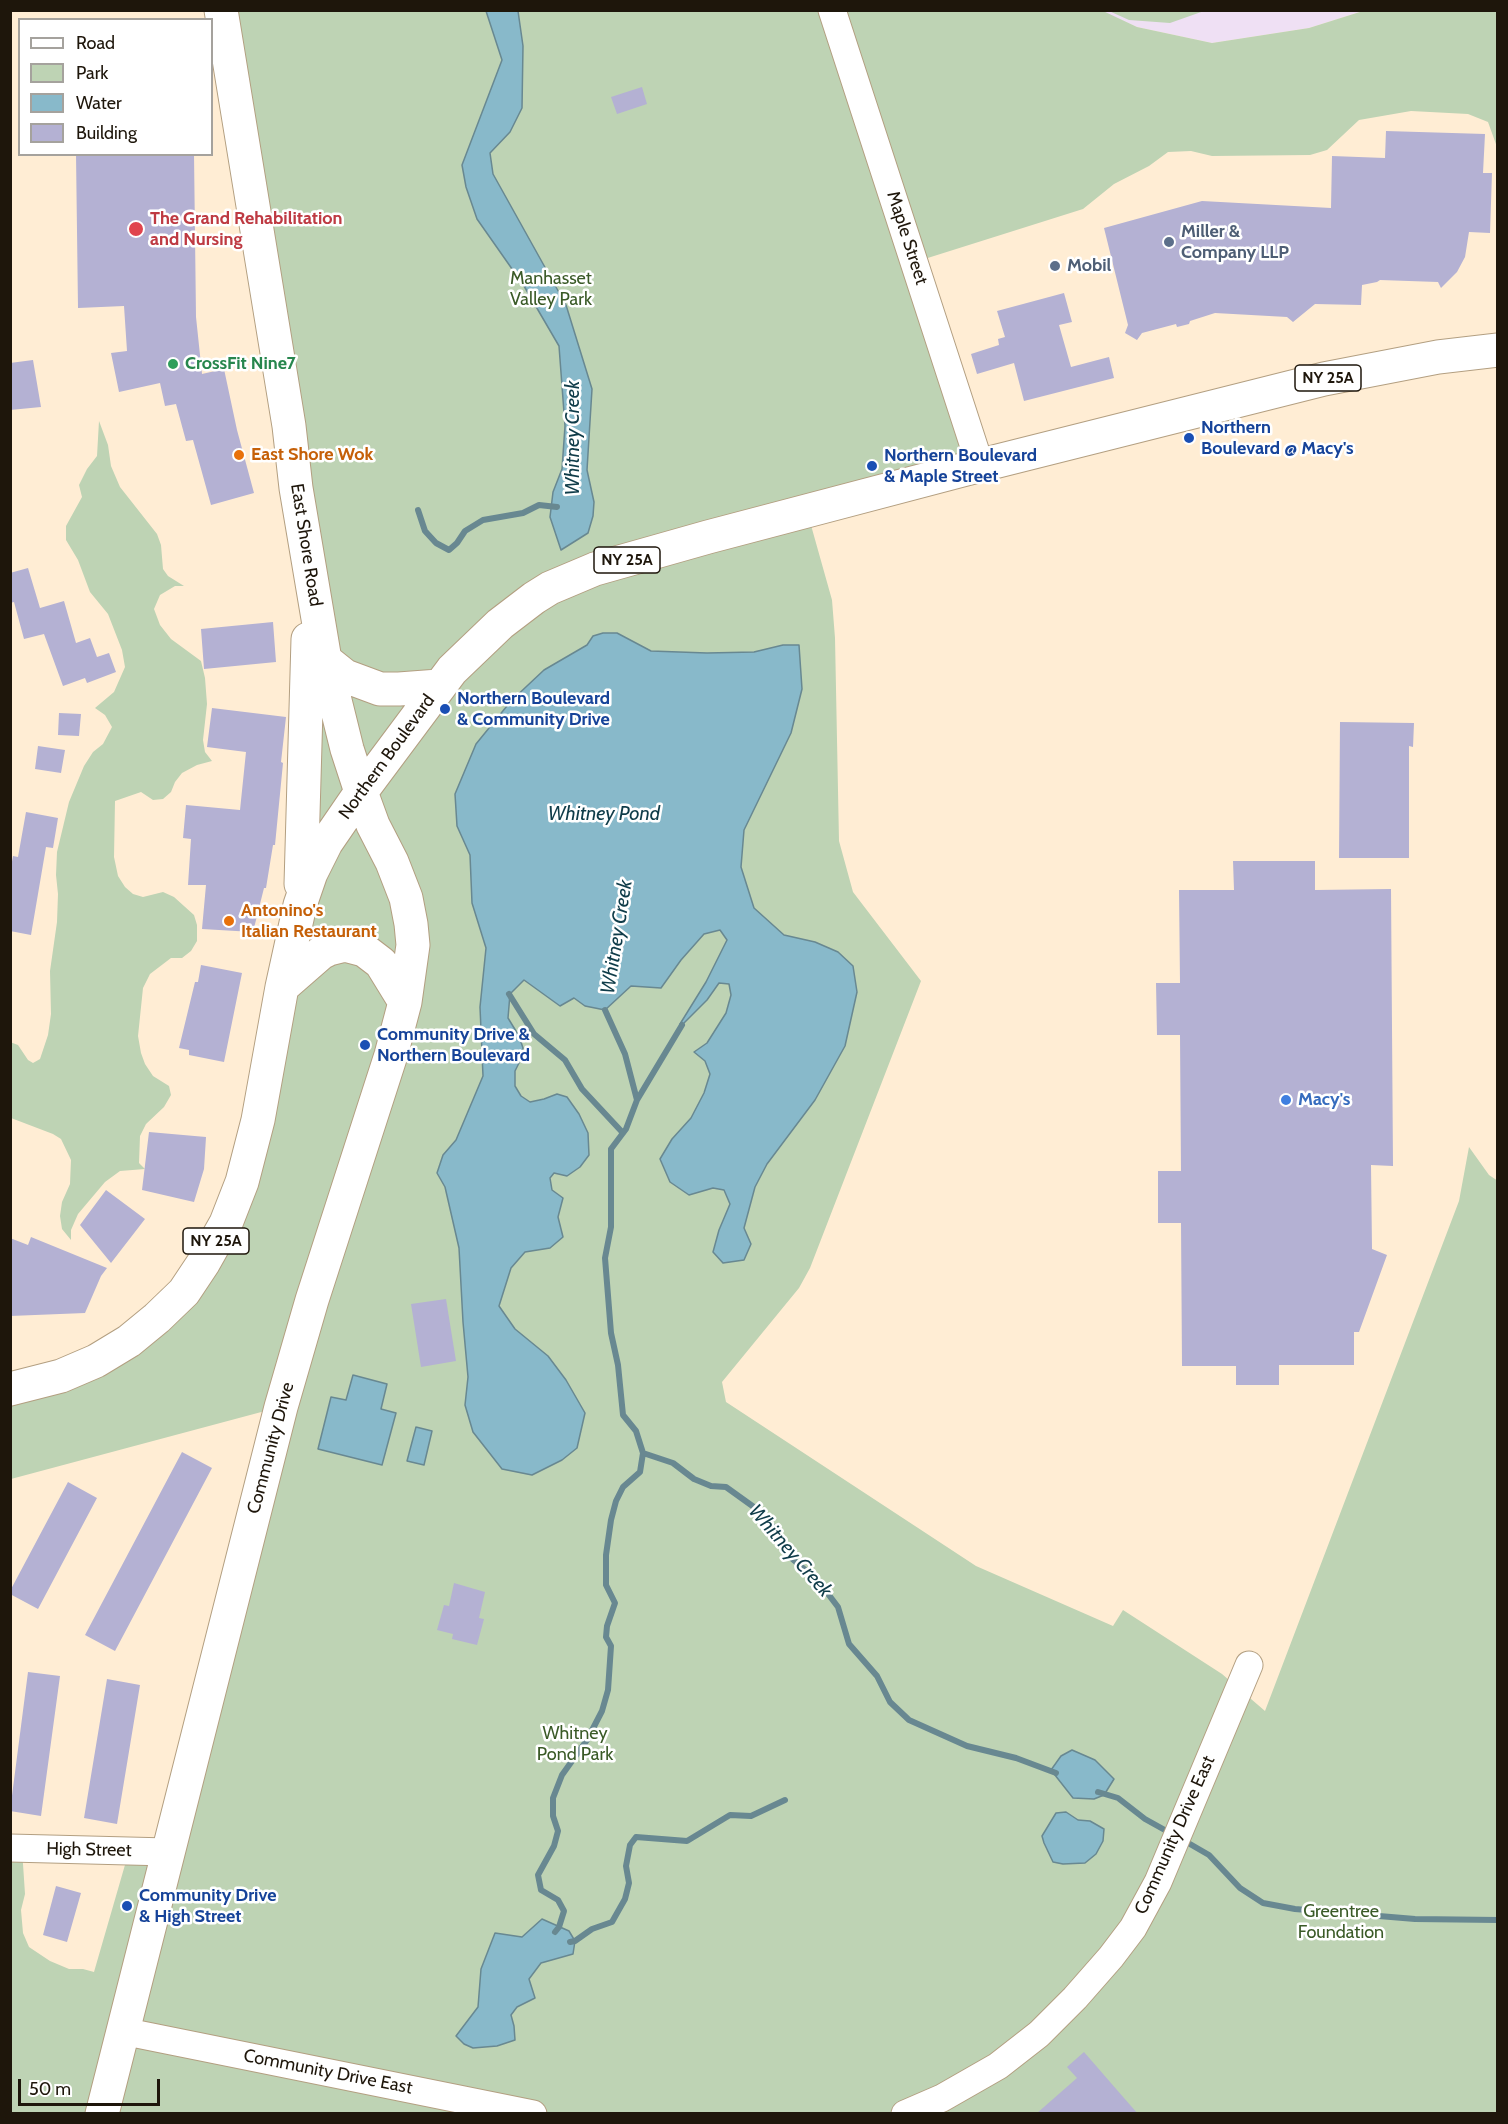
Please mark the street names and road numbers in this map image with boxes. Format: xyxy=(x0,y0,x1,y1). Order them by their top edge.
street label: Maple Street xyxy=(882,189,932,287)
road number: NY 25A xyxy=(1295,365,1361,391)
street label: East Shore Road xyxy=(286,482,326,608)
road number: NY 25A xyxy=(594,547,660,573)
street label: Northern Boulevard xyxy=(334,690,440,824)
road number: NY 25A xyxy=(183,1228,249,1254)
street label: Community Drive xyxy=(243,1380,299,1516)
street label: Community Drive East xyxy=(1130,1752,1220,1918)
street label: High Street xyxy=(46,1838,132,1862)
street label: Community Drive East xyxy=(242,2045,414,2099)

